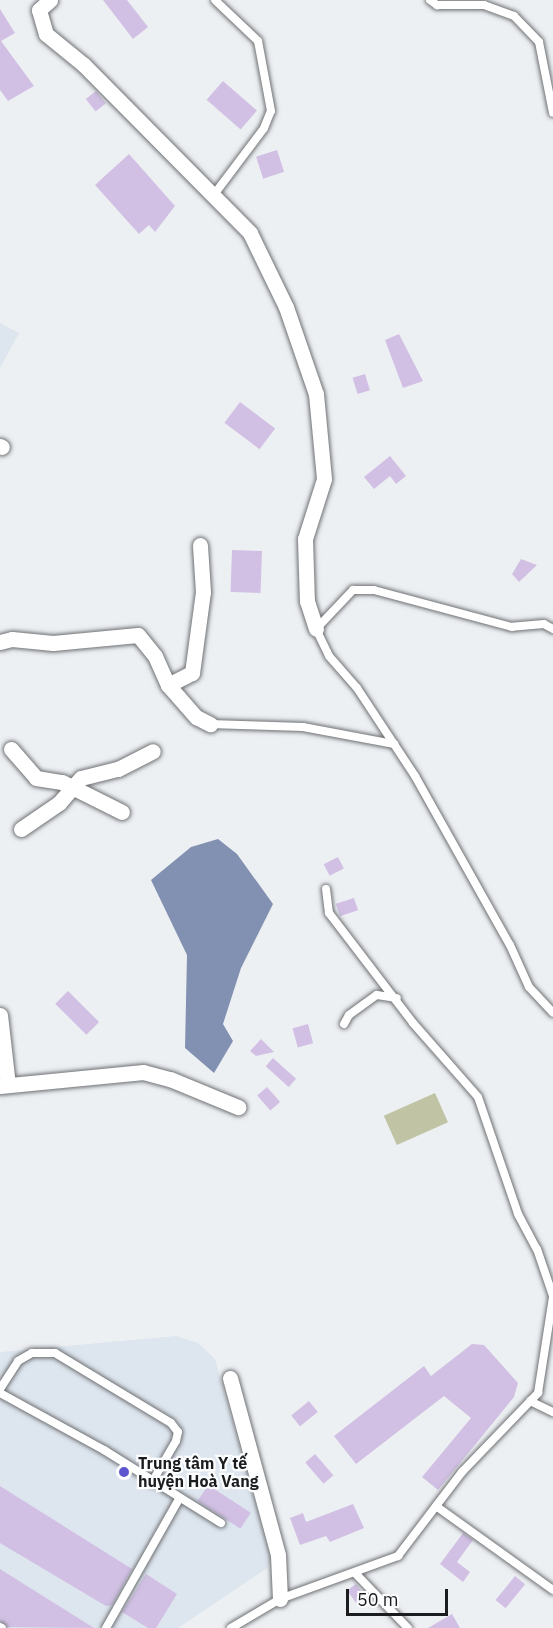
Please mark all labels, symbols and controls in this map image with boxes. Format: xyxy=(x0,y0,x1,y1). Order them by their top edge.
place label: Trung tâm Y tế huyện Hoà Vang xyxy=(138,1453,259,1491)
marker: Trung tâm Y tế huyện Hoà Vang xyxy=(115,1463,133,1481)
scale bar xyxy=(349,1577,451,1615)
text: 50 m xyxy=(357,1588,399,1611)

